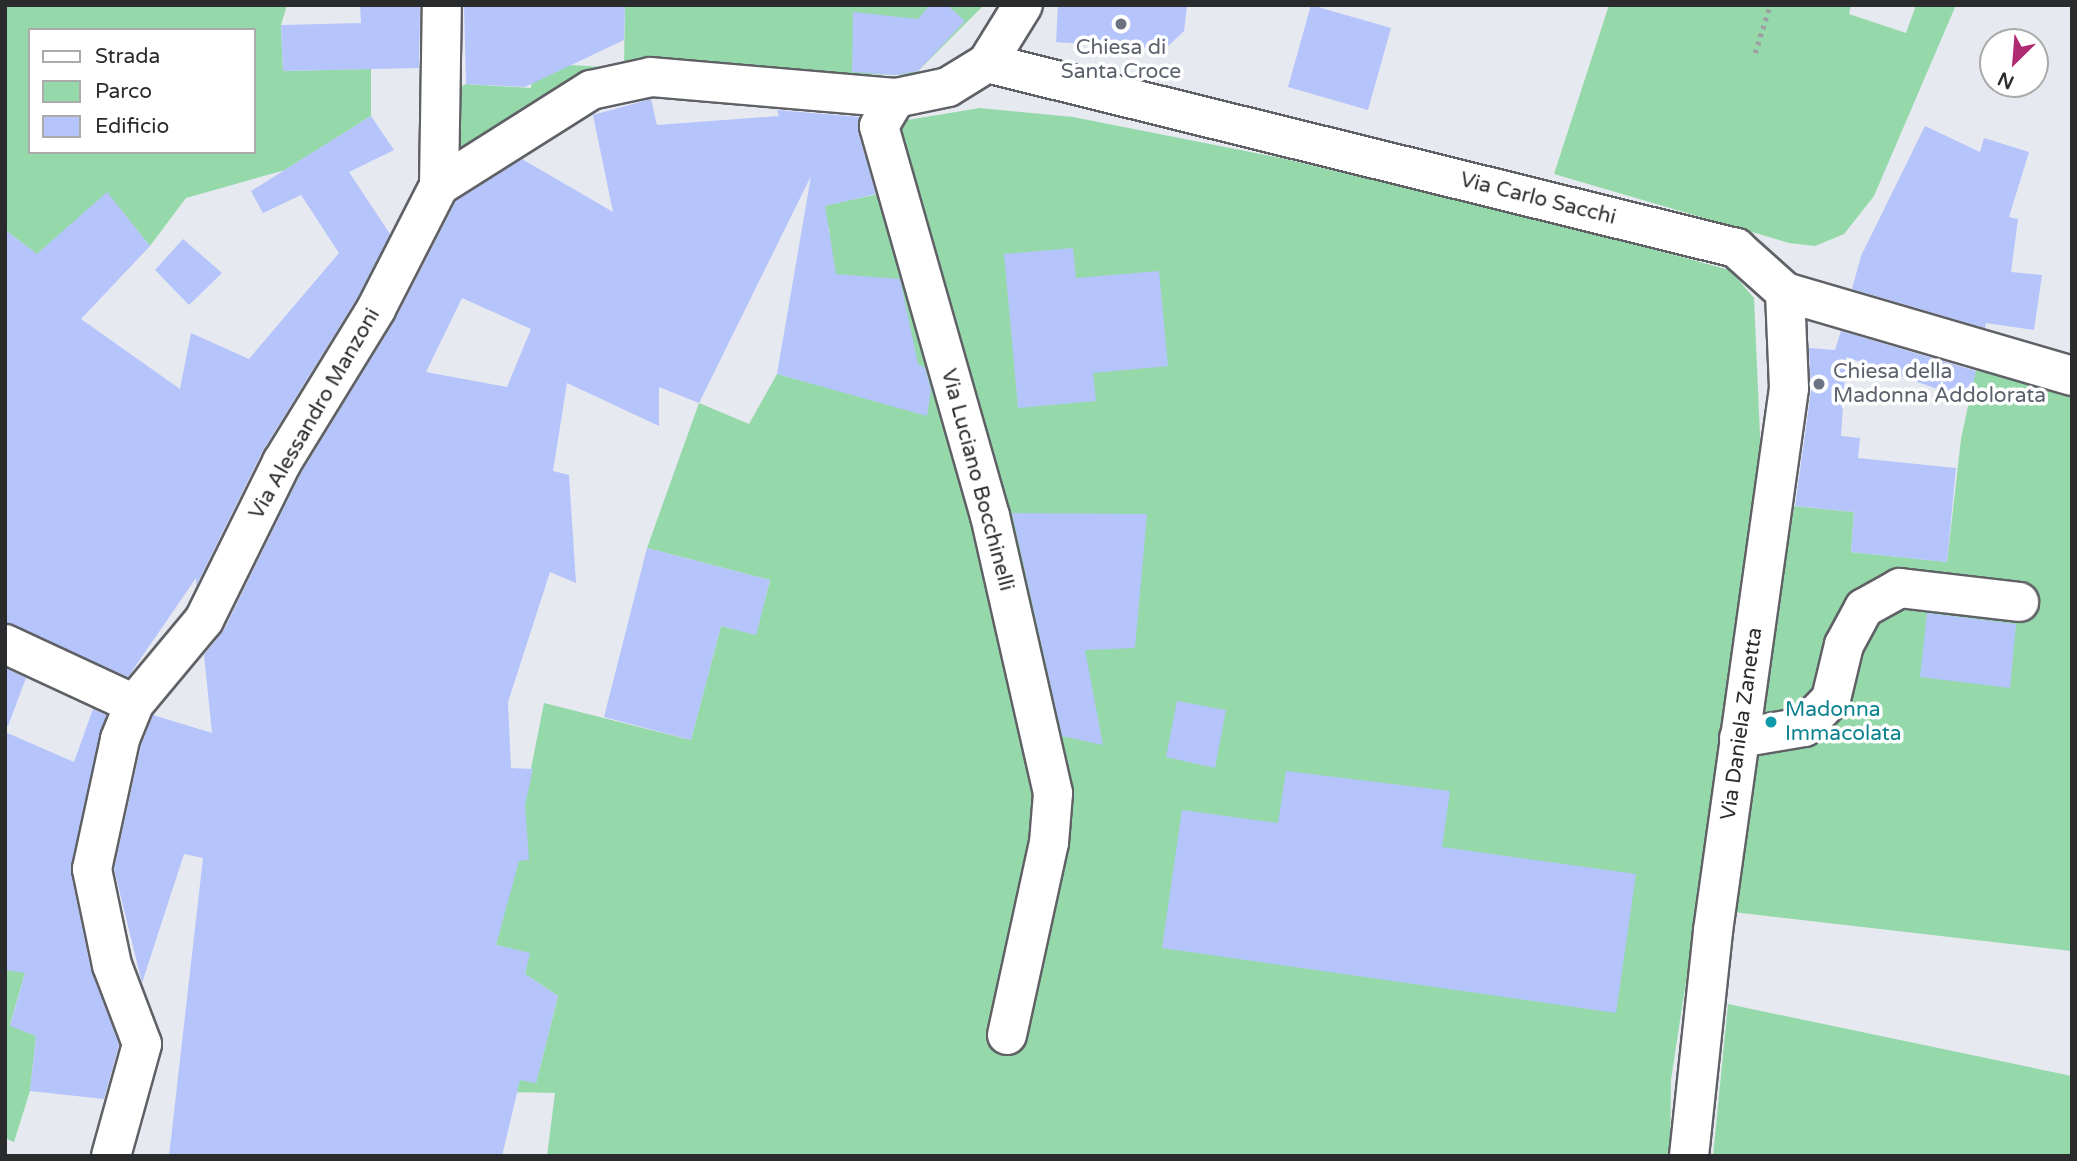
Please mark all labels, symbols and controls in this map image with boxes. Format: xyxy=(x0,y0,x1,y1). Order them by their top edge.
marker: Chiesa di Santa Croce xyxy=(1113,16,1129,32)
legend xyxy=(28,28,256,154)
north arrow xyxy=(1979,28,2049,98)
place label: Chiesa di Santa Croce xyxy=(1061,35,1181,85)
text: Strada xyxy=(95,44,160,69)
text: N xyxy=(1994,67,2018,93)
text: Parco xyxy=(95,79,152,104)
text: Edificio xyxy=(95,114,169,139)
street label: Via Carlo Sacchi xyxy=(1457,167,1619,231)
street label: Via Alessandro Manzoni xyxy=(244,304,386,524)
place label: Chiesa della Madonna Addolorata xyxy=(1833,359,2046,409)
street label: Via Luciano Bocchinelli xyxy=(935,366,1019,594)
marker: Chiesa della Madonna Addolorata xyxy=(1811,376,1827,392)
street label: Via Daniela Zanetta xyxy=(1716,626,1768,822)
place label: Madonna Immacolata xyxy=(1785,697,1902,747)
marker: Madonna Immacolata xyxy=(1763,714,1779,730)

